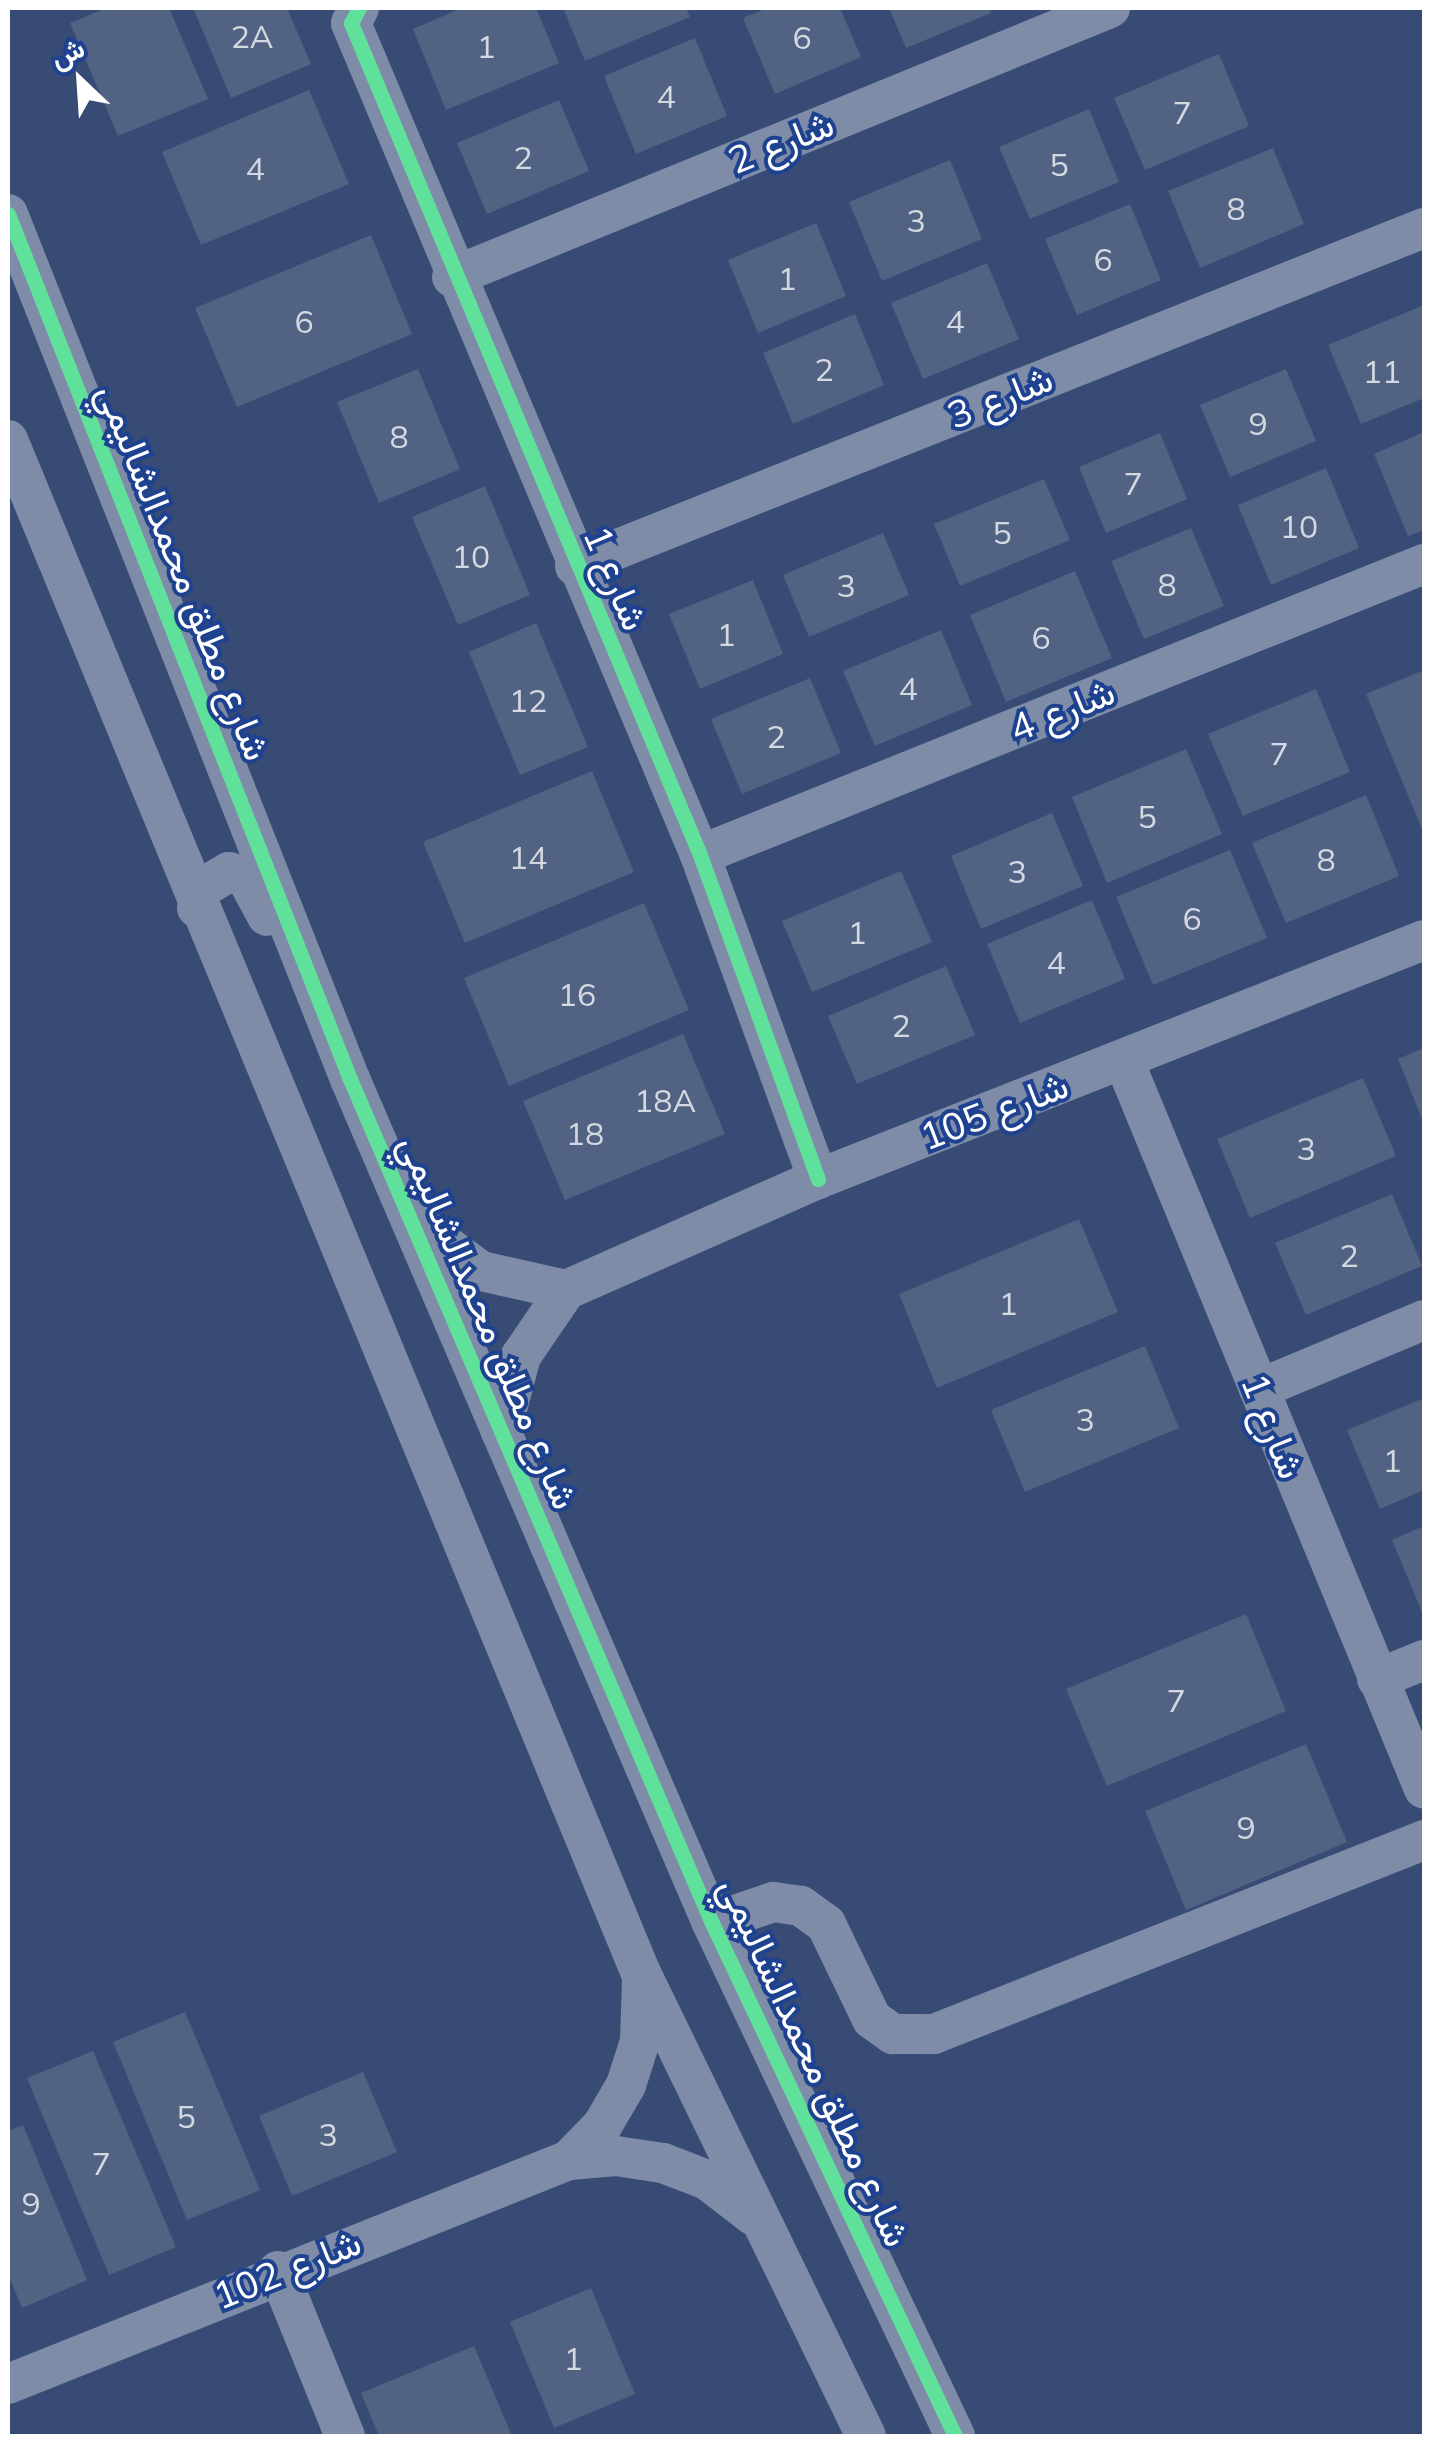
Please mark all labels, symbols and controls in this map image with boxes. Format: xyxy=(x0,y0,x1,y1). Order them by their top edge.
house number: 2A xyxy=(231,17,273,55)
house number: 6 xyxy=(792,18,812,56)
house number: 1 xyxy=(476,27,496,65)
text: ش xyxy=(44,29,90,75)
north arrow xyxy=(30,30,130,130)
house number: 4 xyxy=(656,77,676,115)
house number: 7 xyxy=(1172,93,1192,131)
street label: شارع 2 xyxy=(722,100,840,184)
house number: 2 xyxy=(513,138,533,176)
house number: 5 xyxy=(1049,145,1069,183)
house number: 4 xyxy=(245,149,265,187)
house number: 8 xyxy=(1226,189,1246,227)
house number: 3 xyxy=(906,201,926,239)
house number: 6 xyxy=(1093,240,1113,278)
house number: 1 xyxy=(777,259,797,297)
house number: 6 xyxy=(294,302,314,340)
house number: 4 xyxy=(945,302,965,340)
house number: 2 xyxy=(814,350,834,388)
house number: 11 xyxy=(1363,352,1401,390)
street label: شارع 3 xyxy=(941,355,1059,439)
street label: شارع مطلق محمدالشاليمي xyxy=(88,377,280,767)
house number: 9 xyxy=(1248,404,1268,442)
house number: 8 xyxy=(389,417,409,455)
house number: 7 xyxy=(1123,464,1143,502)
house number: 10 xyxy=(1280,507,1318,545)
house number: 5 xyxy=(992,513,1012,551)
street label: شارع 1 xyxy=(574,519,658,637)
house number: 10 xyxy=(452,537,490,575)
house number: 8 xyxy=(1157,565,1177,603)
house number: 3 xyxy=(836,566,856,604)
house number: 1 xyxy=(716,615,736,653)
house number: 6 xyxy=(1031,618,1051,656)
street label: شارع 4 xyxy=(1003,668,1121,752)
house number: 4 xyxy=(898,669,918,707)
house number: 12 xyxy=(509,681,547,719)
house number: 2 xyxy=(766,717,786,755)
house number: 7 xyxy=(1269,734,1289,772)
house number: 5 xyxy=(1137,797,1157,835)
house number: 14 xyxy=(509,838,547,876)
house number: 8 xyxy=(1316,840,1336,878)
house number: 3 xyxy=(1007,852,1027,890)
house number: 6 xyxy=(1182,899,1202,937)
house number: 1 xyxy=(847,913,867,951)
house number: 4 xyxy=(1046,943,1066,981)
house number: 16 xyxy=(558,975,596,1013)
house number: 2 xyxy=(891,1006,911,1044)
street label: شارع 105 xyxy=(914,1062,1074,1160)
house number: 18A xyxy=(634,1081,696,1119)
house number: 18 xyxy=(566,1114,604,1152)
street label: شارع مطلق محمدالشاليمي xyxy=(389,1128,589,1516)
house number: 3 xyxy=(1296,1129,1316,1167)
house number: 2 xyxy=(1339,1236,1359,1274)
house number: 1 xyxy=(998,1284,1018,1322)
street label: شارع 1 xyxy=(1231,1367,1315,1485)
house number: 3 xyxy=(1075,1400,1095,1438)
house number: 1 xyxy=(1382,1441,1402,1479)
house number: 7 xyxy=(1166,1681,1186,1719)
house number: 9 xyxy=(1236,1808,1256,1846)
street label: شارع مطلق محمدالشاليمي xyxy=(709,1870,921,2254)
house number: 5 xyxy=(176,2097,196,2135)
house number: 3 xyxy=(318,2115,338,2153)
house number: 7 xyxy=(91,2144,111,2182)
house number: 9 xyxy=(21,2184,41,2222)
street label: شارع 102 xyxy=(207,2219,367,2319)
house number: 1 xyxy=(563,2339,583,2377)

